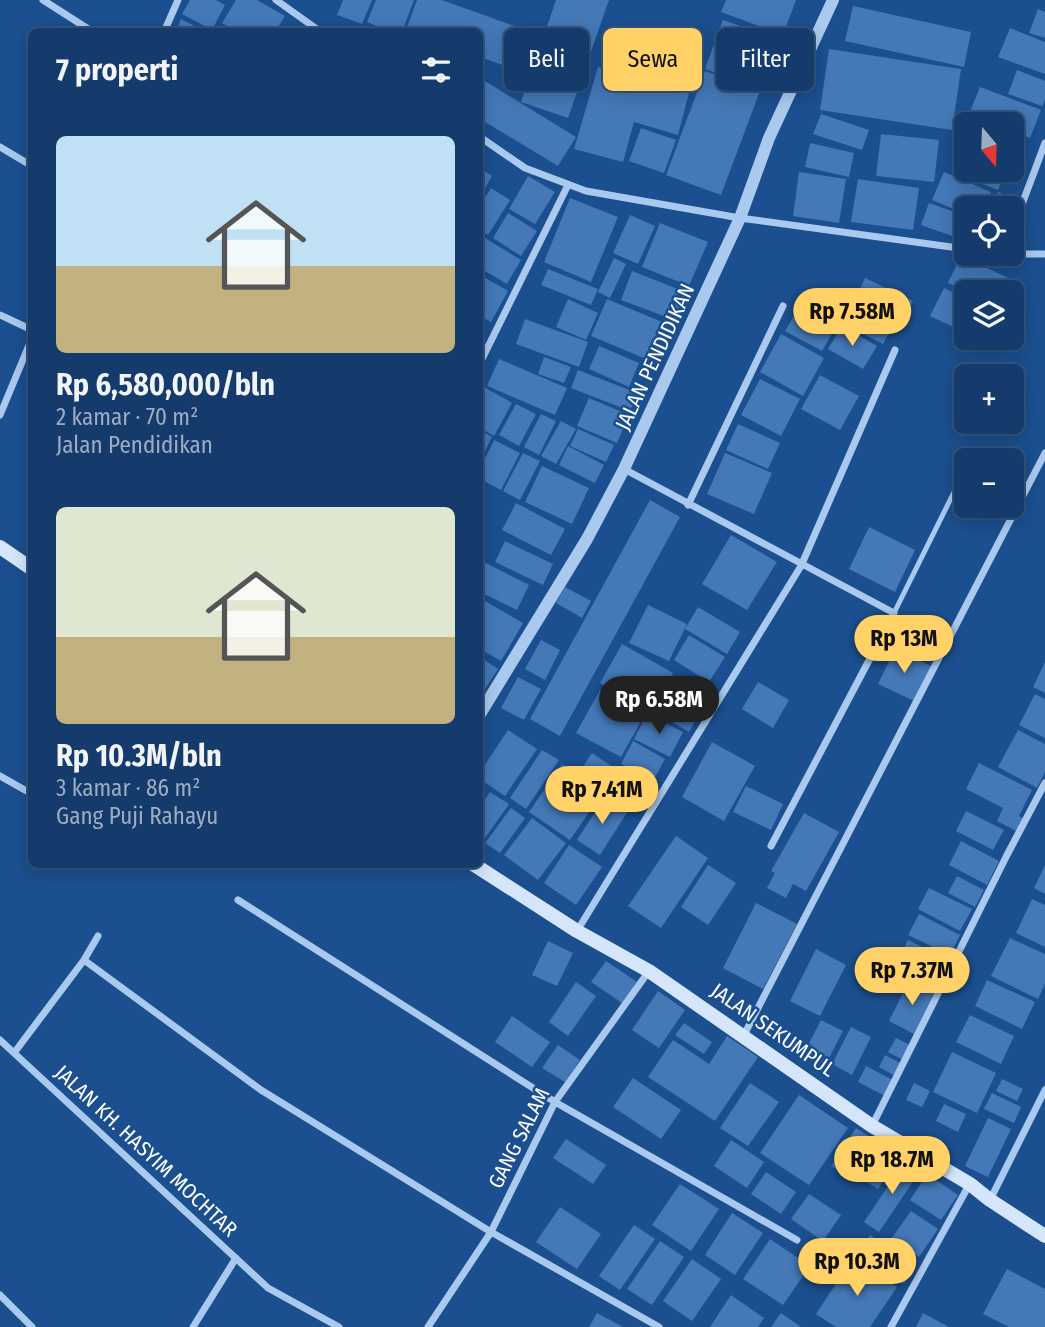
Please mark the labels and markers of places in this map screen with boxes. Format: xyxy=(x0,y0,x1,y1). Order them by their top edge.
pin: Rp 7.58M xyxy=(780,288,924,348)
pin: Rp 13M xyxy=(847,616,961,675)
pin: Rp 6.58M xyxy=(587,676,731,736)
pin: Rp 7.41M xyxy=(530,766,674,826)
pin: Rp 7.37M xyxy=(840,948,984,1007)
pin: Rp 18.7M xyxy=(820,1136,964,1196)
pin: Rp 10.3M xyxy=(785,1238,929,1298)

